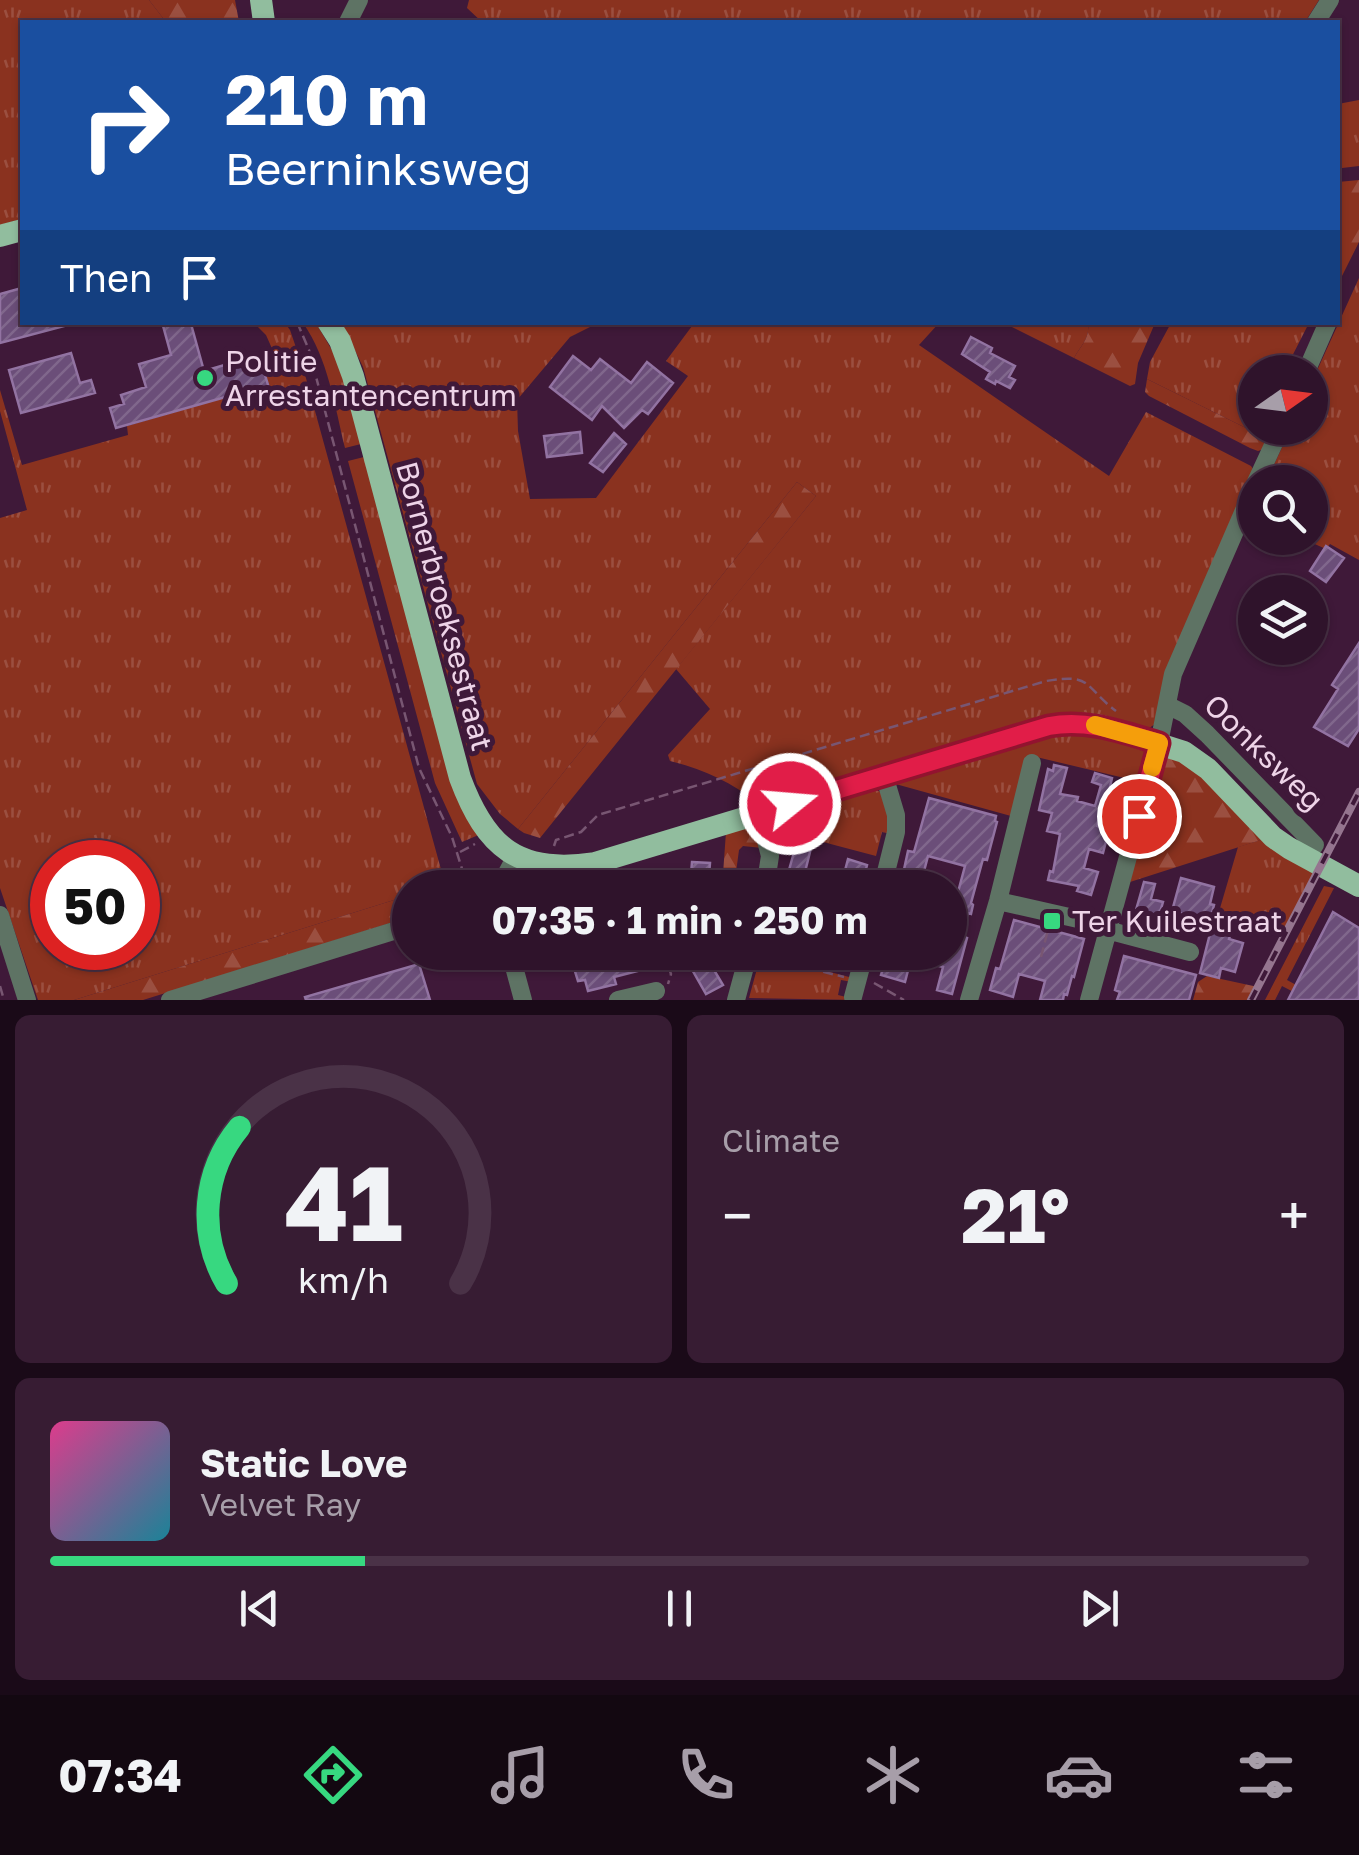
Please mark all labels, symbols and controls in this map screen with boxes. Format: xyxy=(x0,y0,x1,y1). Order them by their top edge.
text: 210 m xyxy=(225,56,428,140)
icon: right xyxy=(60,60,190,190)
text: Beerninksweg xyxy=(225,141,531,195)
icon: arrive xyxy=(172,250,227,305)
text: Then xyxy=(60,255,152,300)
place label: Politie Arrestantencentrum xyxy=(225,343,517,413)
north arrow xyxy=(1238,355,1328,445)
map controls xyxy=(1238,355,1328,665)
marker: Politie Arrestantencentrum xyxy=(194,367,216,389)
street label: Bornerbroeksestraat xyxy=(389,458,501,754)
button: search xyxy=(1238,465,1328,555)
button: layers xyxy=(1238,575,1328,665)
street label: Oonksweg xyxy=(1197,686,1331,818)
position arrow xyxy=(738,752,842,856)
pin xyxy=(1097,774,1182,859)
icon: arrive xyxy=(1112,789,1167,844)
speed limit sign: 50 xyxy=(30,840,160,970)
text: 07:35 · 1 min · 250 m xyxy=(492,897,867,942)
place label: Ter Kuilestraat xyxy=(1072,903,1282,939)
marker: Ter Kuilestraat xyxy=(1041,910,1063,932)
text: Climate xyxy=(722,1121,840,1159)
text: 41 xyxy=(284,1139,403,1264)
text: 21° xyxy=(961,1169,1070,1260)
text: − xyxy=(722,1182,752,1248)
text: + xyxy=(1279,1182,1309,1248)
text: km/h xyxy=(298,1258,389,1301)
text: Static Love xyxy=(200,1440,407,1485)
text: Velvet Ray xyxy=(200,1485,361,1523)
icon: previous xyxy=(232,1581,287,1636)
icon: pause xyxy=(652,1581,707,1636)
icon: next xyxy=(1072,1581,1127,1636)
icon: directions xyxy=(298,1740,368,1810)
icon: music xyxy=(485,1740,555,1810)
icon: phone xyxy=(671,1740,741,1810)
icon: climate xyxy=(858,1740,928,1810)
icon: car xyxy=(1044,1740,1114,1810)
icon: filters xyxy=(1231,1740,1301,1810)
text: 07:34 xyxy=(58,1748,182,1802)

